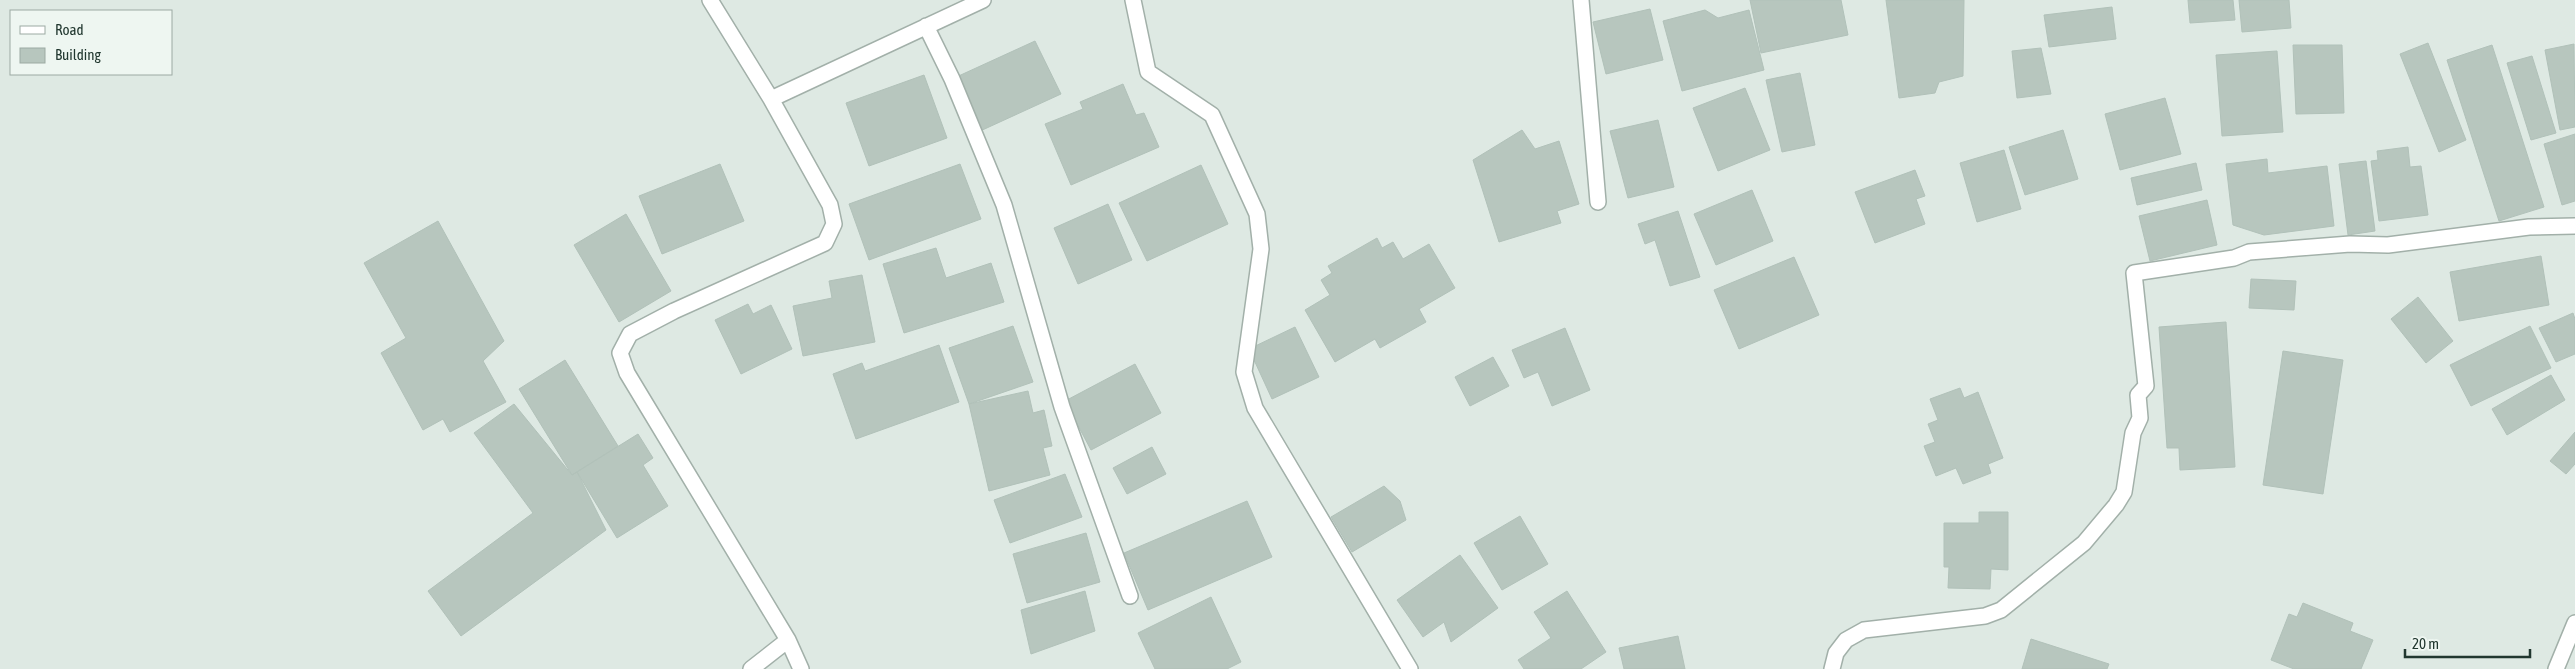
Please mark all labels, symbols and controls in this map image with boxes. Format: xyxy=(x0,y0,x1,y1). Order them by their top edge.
legend xyxy=(10,10,172,75)
text: Road xyxy=(55,21,84,38)
text: Building xyxy=(55,46,101,63)
scale bar xyxy=(2405,626,2530,658)
text: 20 m xyxy=(2412,635,2439,652)

